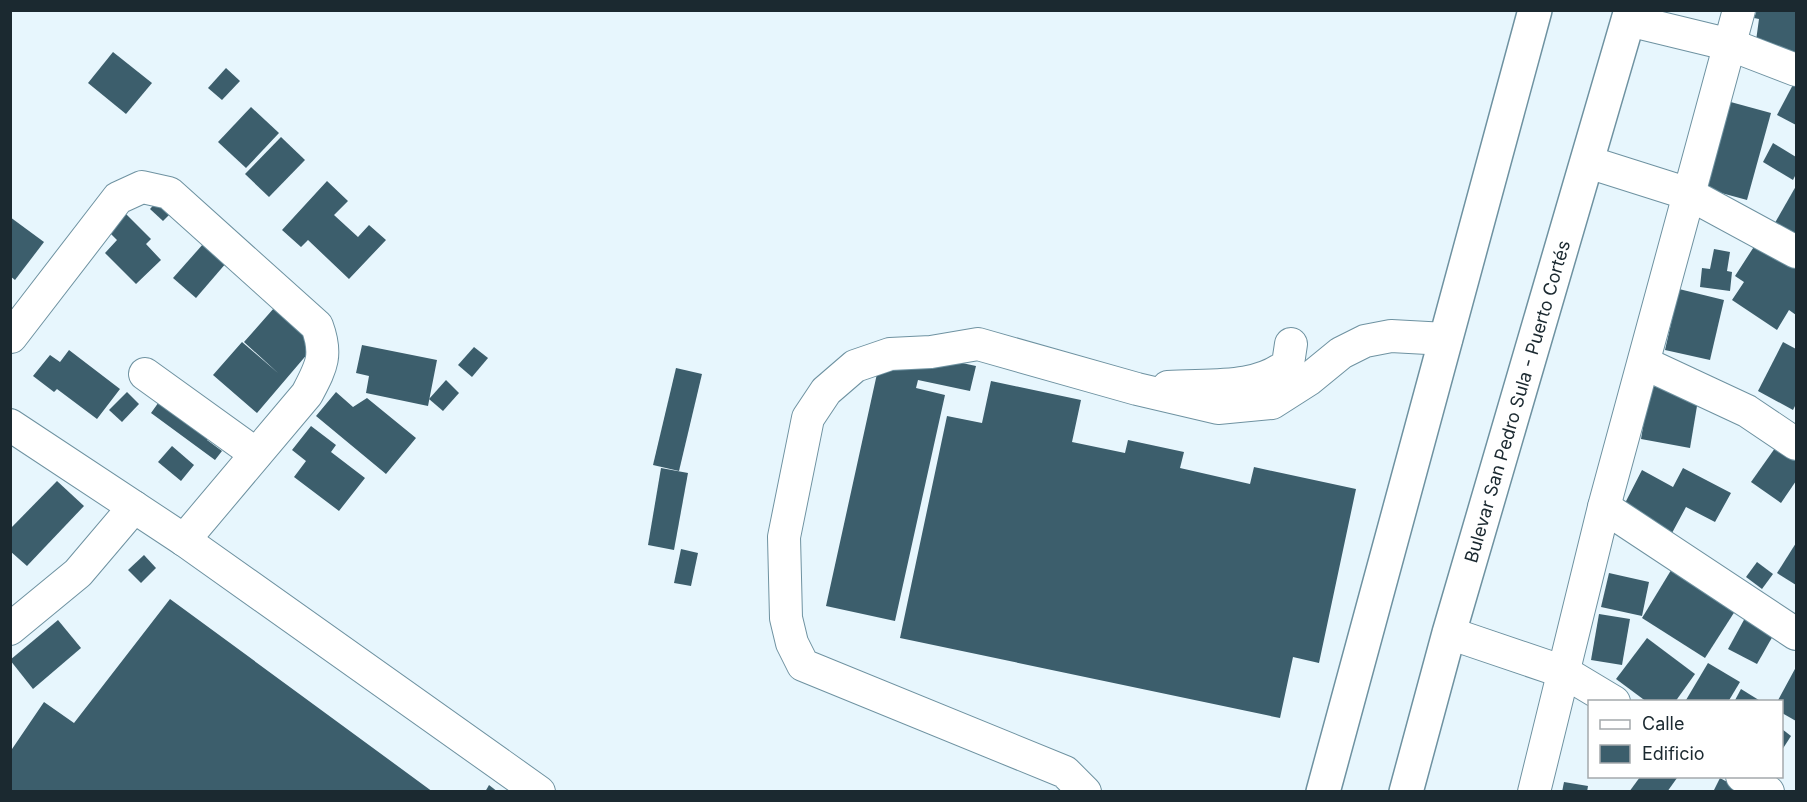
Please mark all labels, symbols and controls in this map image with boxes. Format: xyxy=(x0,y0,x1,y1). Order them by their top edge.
street label: Bulevar San Pedro Sula - Puerto Cortés xyxy=(1460,238,1574,565)
legend xyxy=(1588,700,1783,778)
text: Calle xyxy=(1642,713,1684,734)
text: Edificio xyxy=(1642,743,1705,764)

